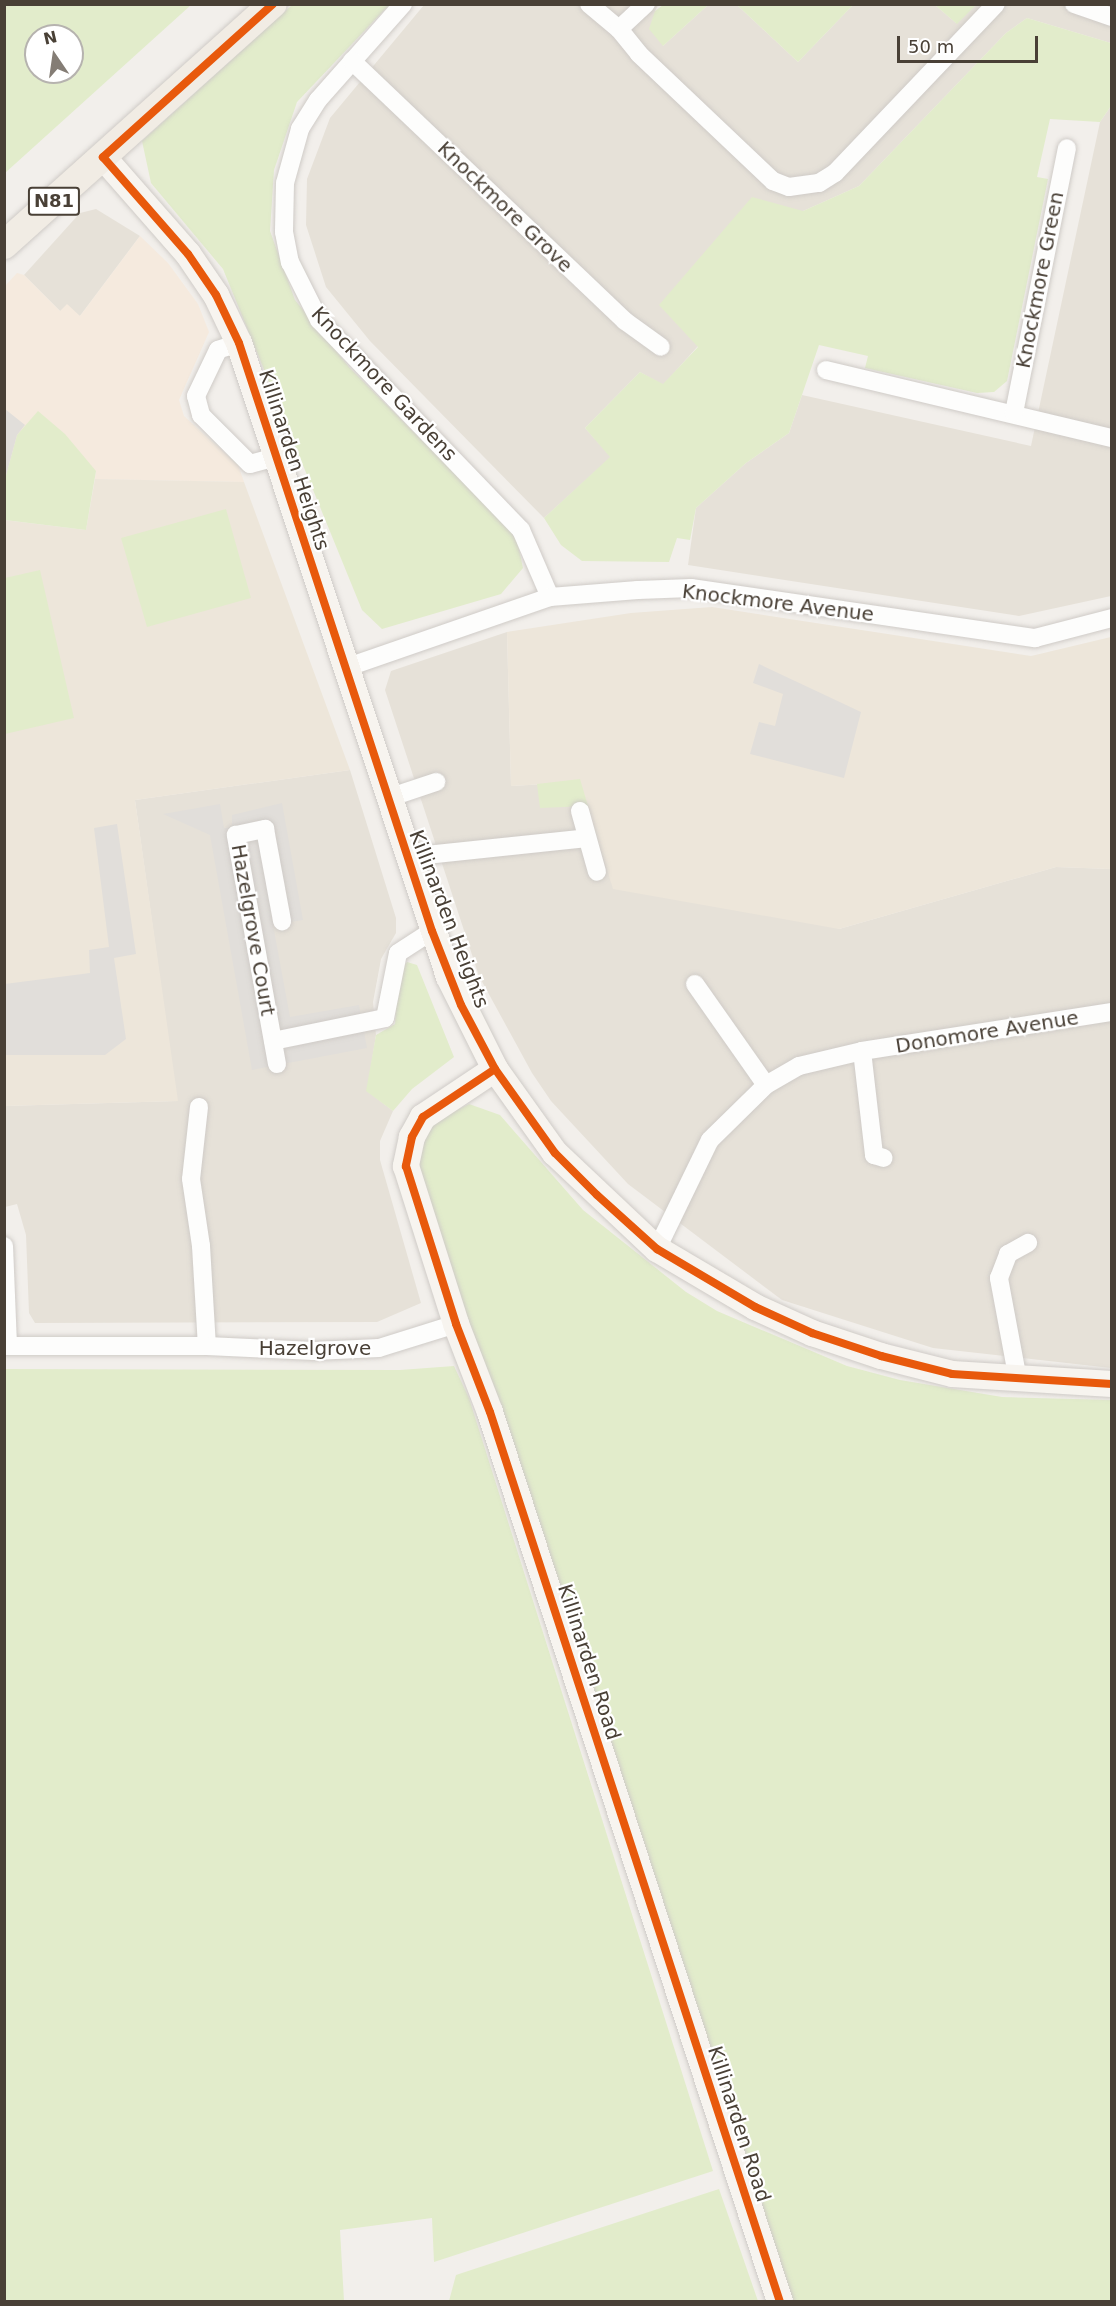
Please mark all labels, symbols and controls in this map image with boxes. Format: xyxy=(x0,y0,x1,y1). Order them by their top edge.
north arrow xyxy=(24,24,84,84)
scale bar xyxy=(900,24,1041,62)
text: N xyxy=(42,27,59,49)
text: 50 m xyxy=(908,36,954,57)
street label: Knockmore Grove xyxy=(432,136,578,278)
road number: N81 xyxy=(27,186,81,216)
street label: Knockmore Green xyxy=(1011,190,1069,370)
street label: Knockmore Gardens xyxy=(306,302,462,466)
street label: Killinarden Heights xyxy=(253,367,335,553)
street label: Knockmore Avenue xyxy=(681,579,875,627)
street label: Killinarden Heights xyxy=(404,827,494,1011)
street label: Hazelgrove Court xyxy=(226,842,280,1018)
street label: Donomore Avenue xyxy=(894,1006,1080,1058)
street label: Hazelgrove xyxy=(259,1336,371,1360)
street label: Killinarden Road xyxy=(553,1581,625,1743)
street label: Killinarden Road xyxy=(703,2043,775,2205)

